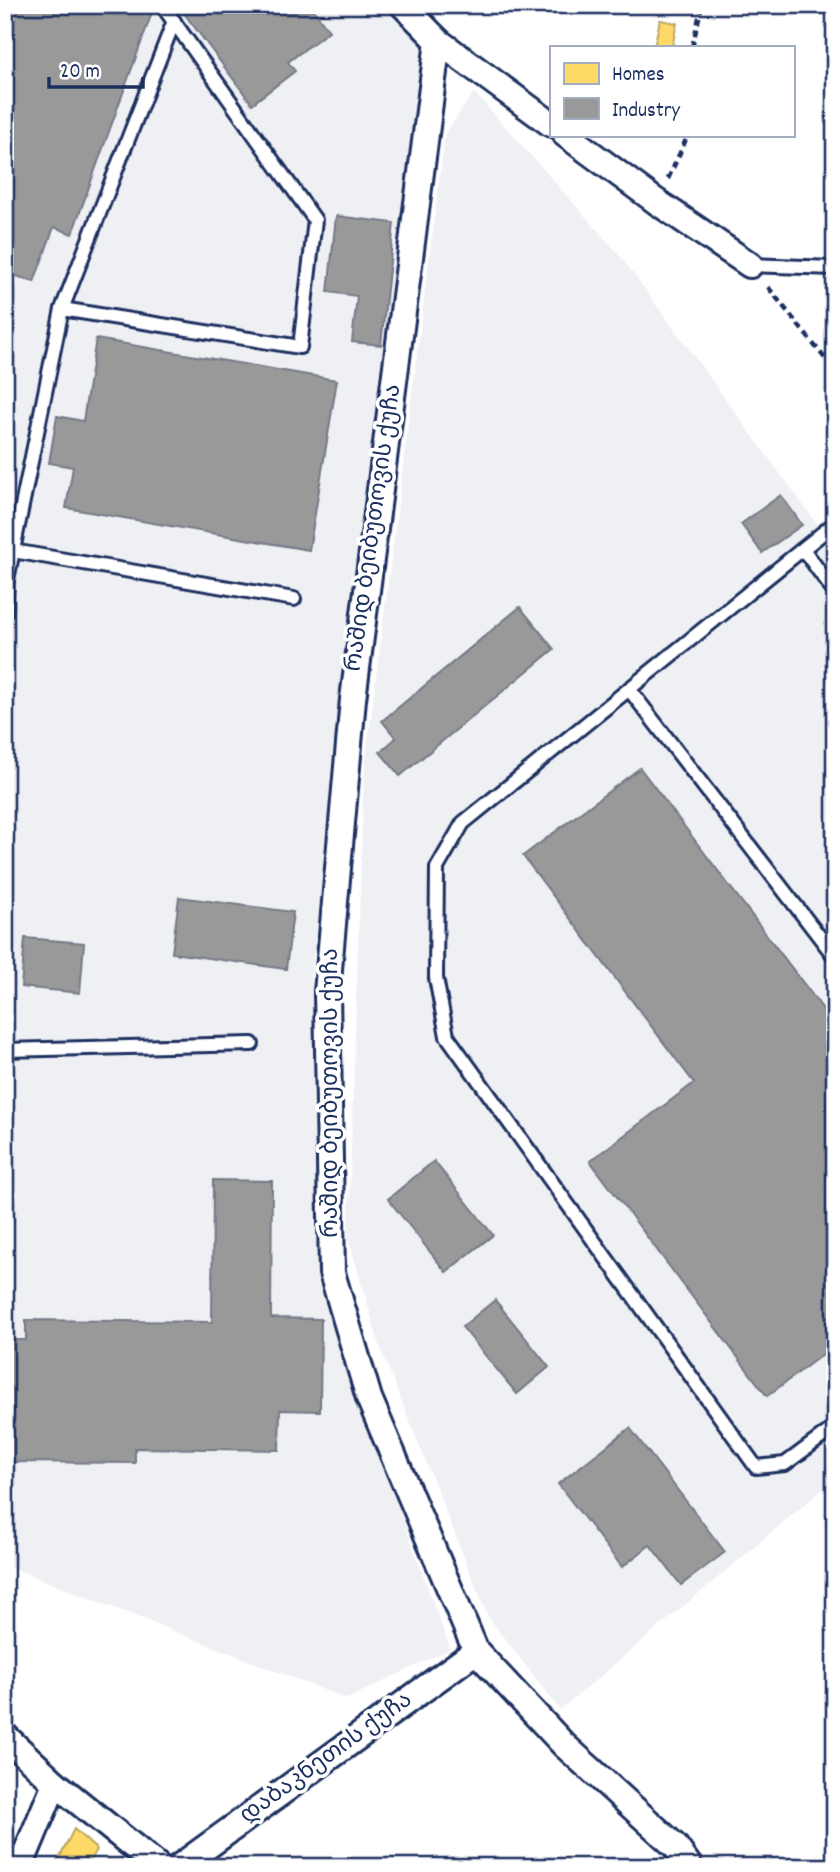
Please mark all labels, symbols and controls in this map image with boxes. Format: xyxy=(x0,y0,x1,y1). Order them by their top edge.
scale bar xyxy=(49,46,144,90)
legend xyxy=(550,46,794,136)
text: 20 m xyxy=(60,58,100,88)
text: Homes xyxy=(612,61,665,91)
text: Industry xyxy=(612,97,680,127)
street label: რაშიდ ბეიბუთოვის ქუჩა xyxy=(339,382,411,674)
street label: რაშიდ ბეიბუთოვის ქუჩა xyxy=(316,948,349,1238)
street label: დაბაკნეთის ქუჩა xyxy=(234,1685,420,1833)

